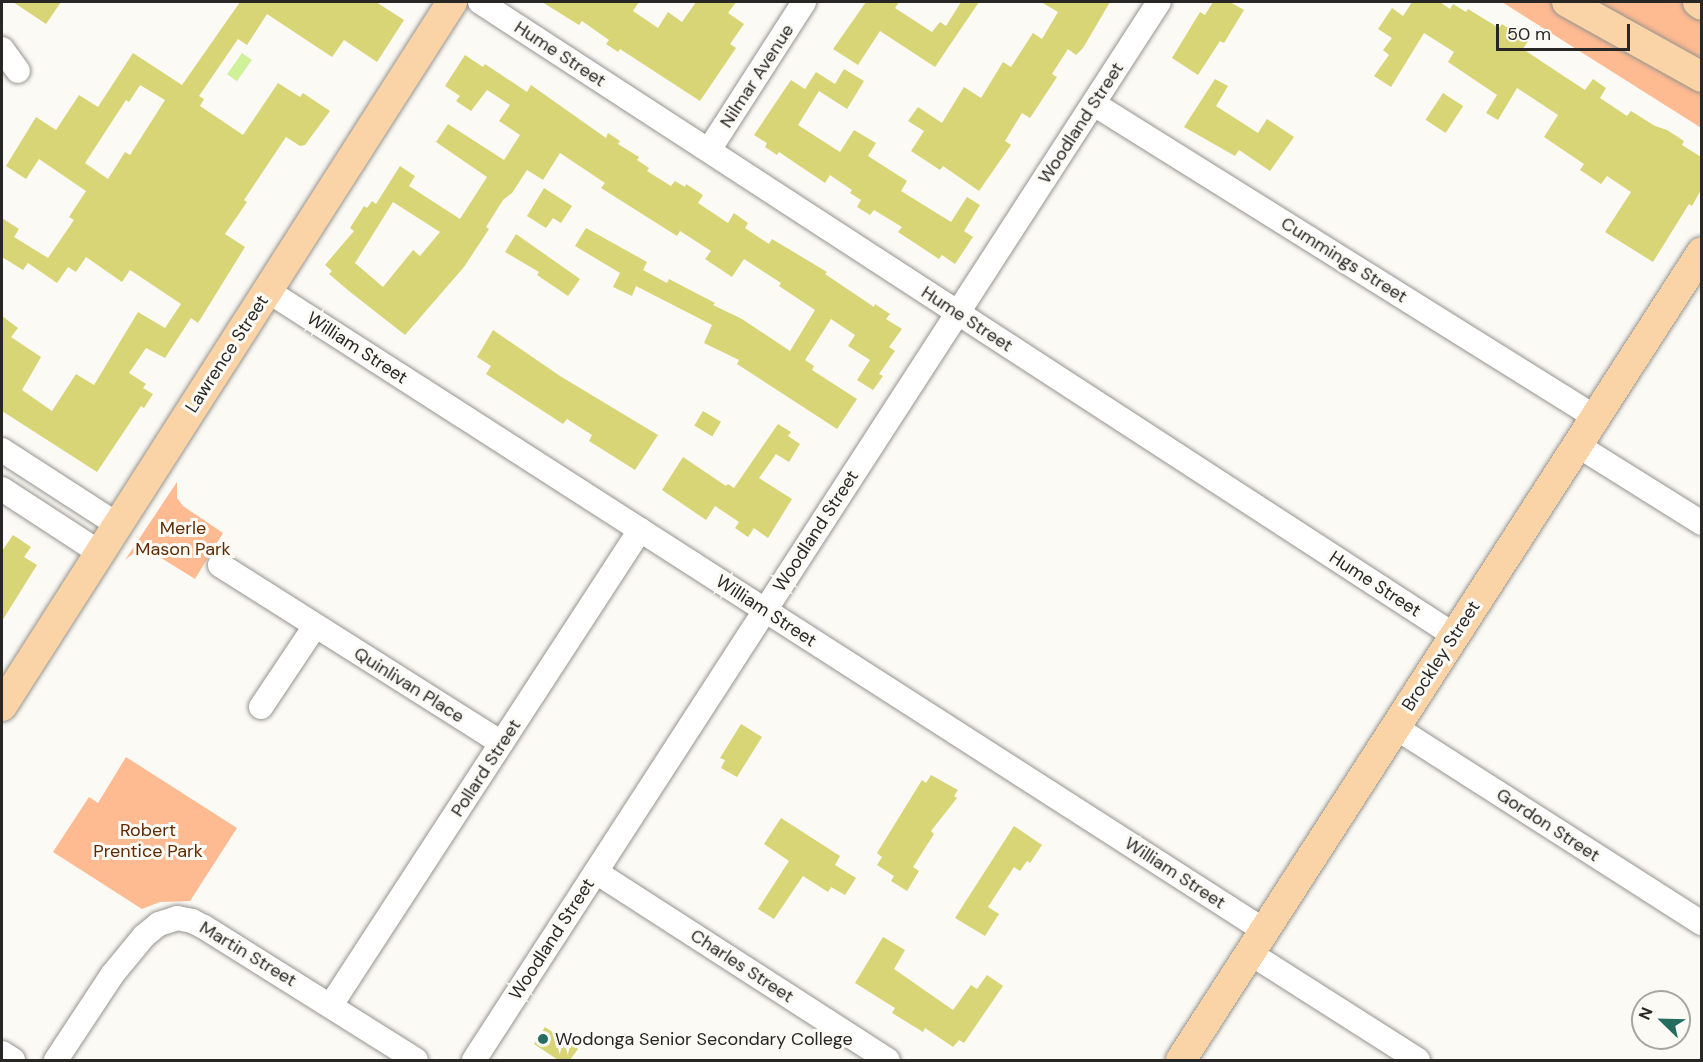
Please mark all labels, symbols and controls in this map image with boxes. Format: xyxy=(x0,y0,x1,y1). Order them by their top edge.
scale bar xyxy=(1499,12,1632,50)
street label: Hume Street xyxy=(510,16,610,92)
street label: Nilmar Avenue xyxy=(715,20,799,132)
text: 50 m xyxy=(1507,22,1551,46)
street label: Woodland Street xyxy=(1034,58,1128,188)
street label: Cummings Street xyxy=(1277,212,1411,308)
street label: Hume Street xyxy=(917,281,1017,357)
street label: Lawrence Street xyxy=(181,291,273,417)
street label: William Street xyxy=(303,307,411,389)
street label: Woodland Street xyxy=(769,466,863,596)
park label: Merle Mason Park xyxy=(135,518,231,560)
street label: Hume Street xyxy=(1325,546,1425,622)
street label: William Street xyxy=(712,570,820,652)
street label: Brockley Street xyxy=(1397,597,1485,715)
street label: Quinlivan Place xyxy=(350,642,468,728)
street label: Pollard Street xyxy=(446,715,526,821)
street label: Gordon Street xyxy=(1492,784,1604,866)
park label: Robert Prentice Park xyxy=(93,820,203,862)
street label: William Street xyxy=(1121,832,1229,914)
street label: Woodland Street xyxy=(505,874,599,1004)
street label: Martin Street xyxy=(196,917,300,991)
street label: Charles Street xyxy=(686,925,798,1007)
north arrow xyxy=(1631,990,1691,1050)
text: N xyxy=(1634,1004,1658,1023)
place label: Wodonga Senior Secondary College xyxy=(555,1028,853,1050)
marker: Wodonga Senior Secondary College xyxy=(536,1032,550,1046)

